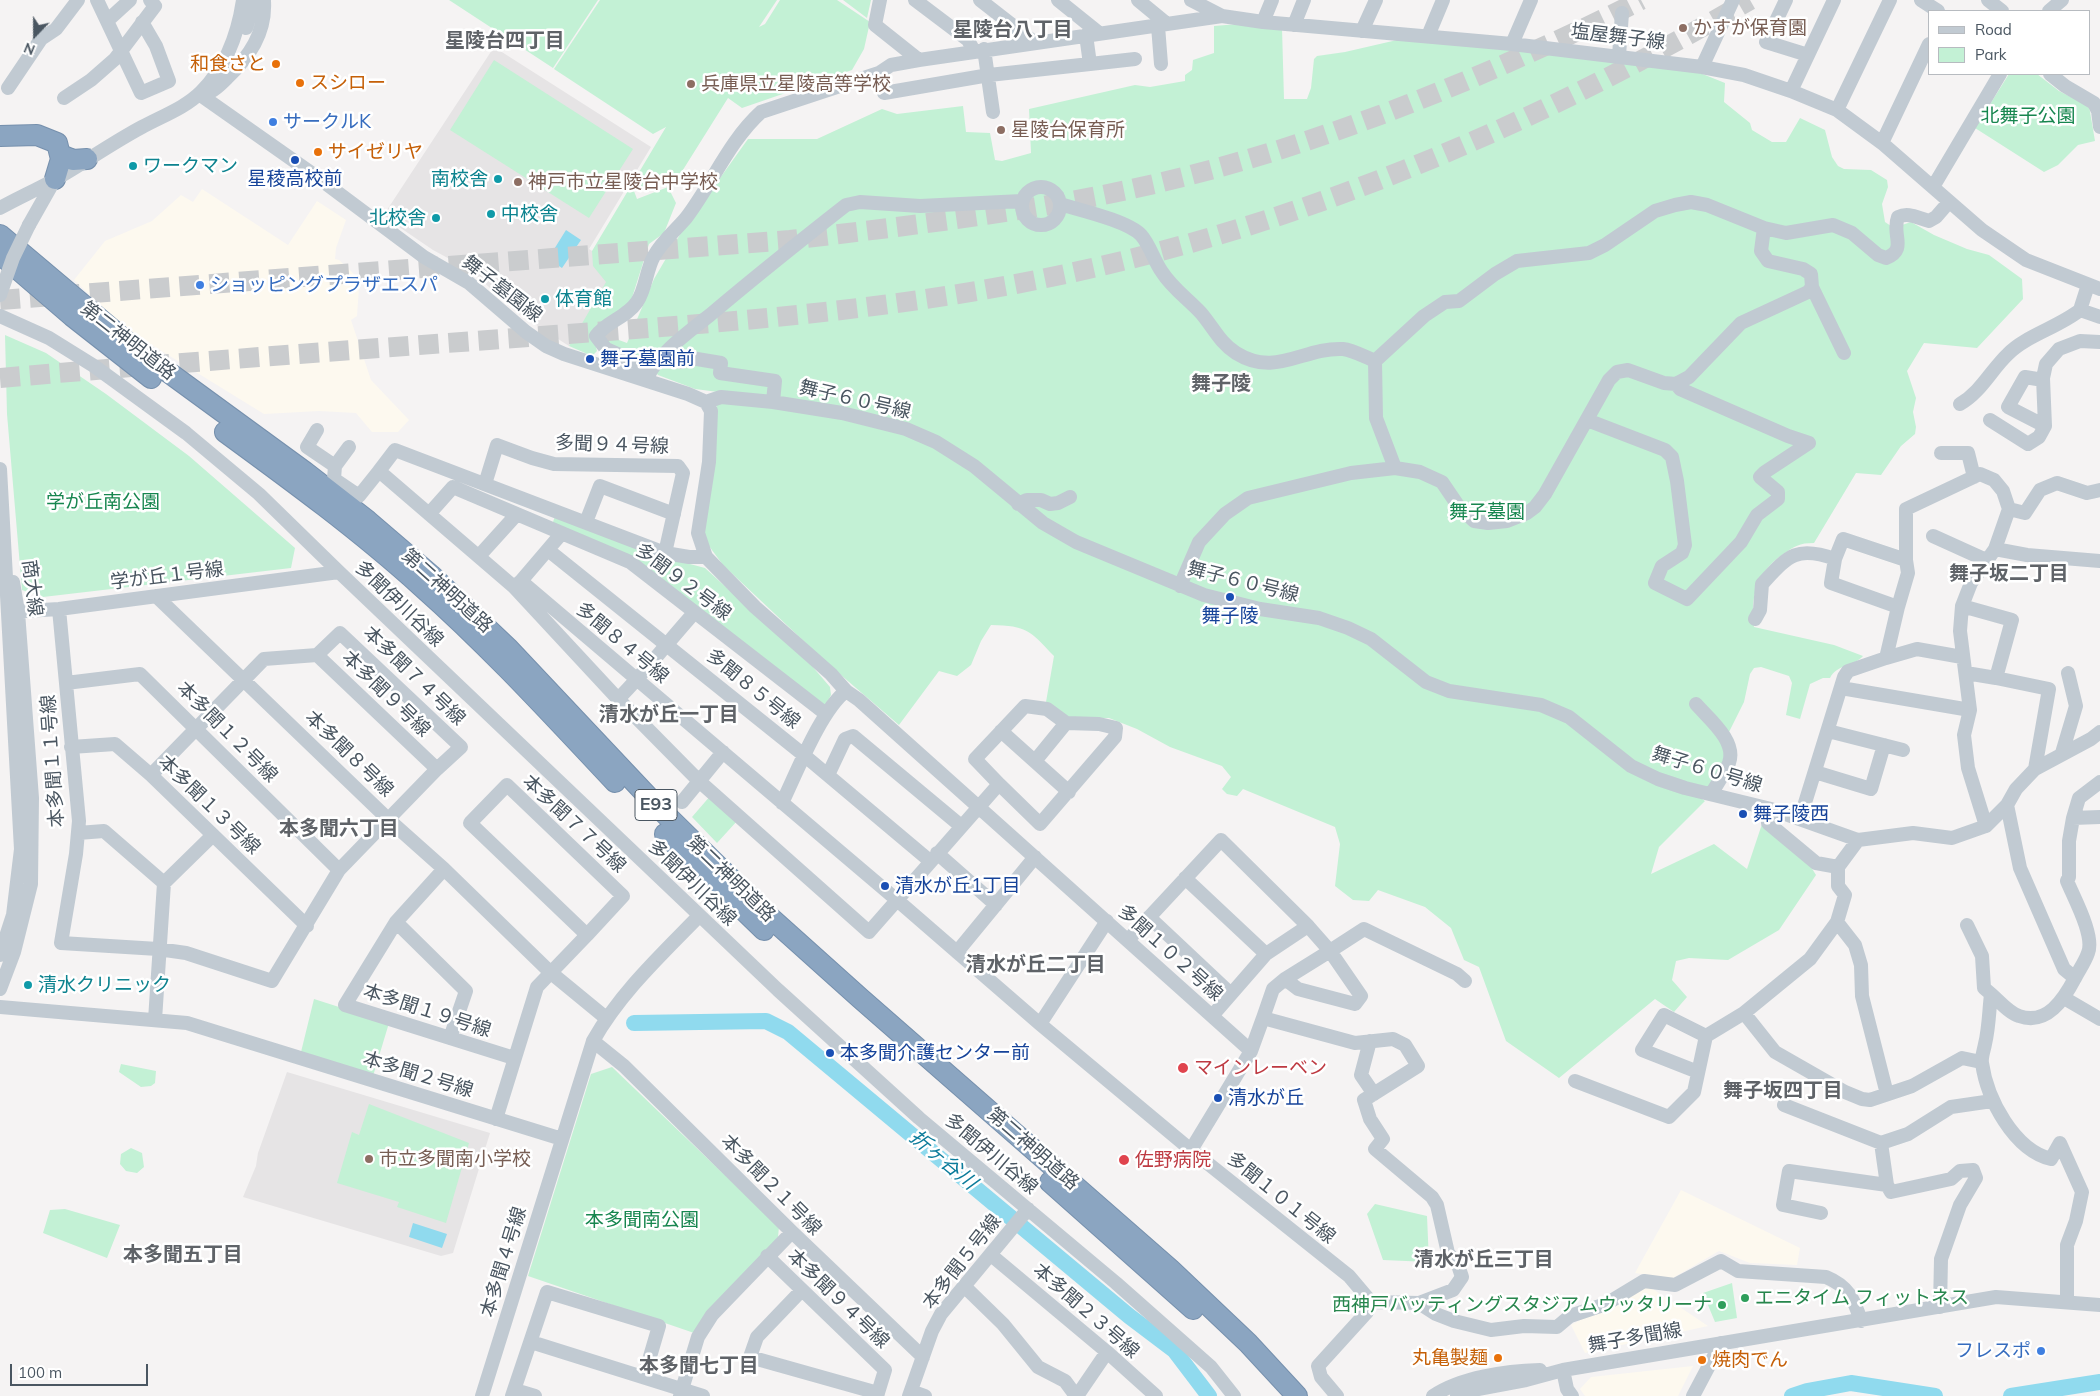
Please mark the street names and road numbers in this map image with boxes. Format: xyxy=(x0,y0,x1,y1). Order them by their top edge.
street label: 塩屋舞子線 xyxy=(1569,20,1667,54)
street label: 舞子墓園線 xyxy=(458,251,546,327)
street label: 第二神明道路 xyxy=(76,297,180,385)
street label: 舞子６０号線 xyxy=(797,376,913,424)
street label: 多聞９４号線 xyxy=(555,432,669,458)
street label: 多聞９２号線 xyxy=(631,539,735,625)
street label: 第二神明道路 xyxy=(397,544,497,638)
street label: 多聞伊川谷線 xyxy=(350,556,448,652)
street label: 舞子６０号線 xyxy=(1185,557,1301,607)
street label: 商大線 xyxy=(17,558,47,618)
street label: 学が丘１号線 xyxy=(109,558,225,594)
street label: 多聞８４号線 xyxy=(571,598,673,688)
street label: 本多聞７４号線 xyxy=(358,622,470,730)
street label: 多聞８５号線 xyxy=(702,644,804,734)
street label: 本多聞９号線 xyxy=(337,646,435,742)
street label: 本多聞１２号線 xyxy=(172,677,282,787)
street label: 本多聞１１号線 xyxy=(37,694,69,828)
street label: 本多聞８号線 xyxy=(300,706,398,802)
street label: 舞子６０号線 xyxy=(1649,742,1765,798)
street label: 本多聞１３号線 xyxy=(153,751,265,859)
street label: 本多聞７７号線 xyxy=(518,770,630,878)
road number: E93 xyxy=(635,790,677,820)
street label: 第二神明道路 xyxy=(682,831,780,927)
street label: 多聞伊川谷線 xyxy=(643,835,741,931)
street label: 多聞１０２号線 xyxy=(1113,900,1227,1006)
street label: 本多聞１９号線 xyxy=(360,980,494,1042)
street label: 本多聞２号線 xyxy=(360,1047,476,1103)
street label: 第二神明道路 xyxy=(983,1103,1083,1195)
street label: 多聞伊川谷線 xyxy=(940,1109,1042,1199)
street label: 本多聞２１号線 xyxy=(716,1130,826,1240)
street label: 多聞１０１号線 xyxy=(1222,1147,1340,1249)
street label: 本多聞４号線 xyxy=(476,1204,532,1320)
street label: 本多聞５号線 xyxy=(918,1210,1006,1314)
street label: 本多聞９４号線 xyxy=(782,1245,894,1353)
street label: 本多聞２３号線 xyxy=(1028,1259,1144,1363)
street label: 舞子多聞線 xyxy=(1586,1319,1684,1357)

